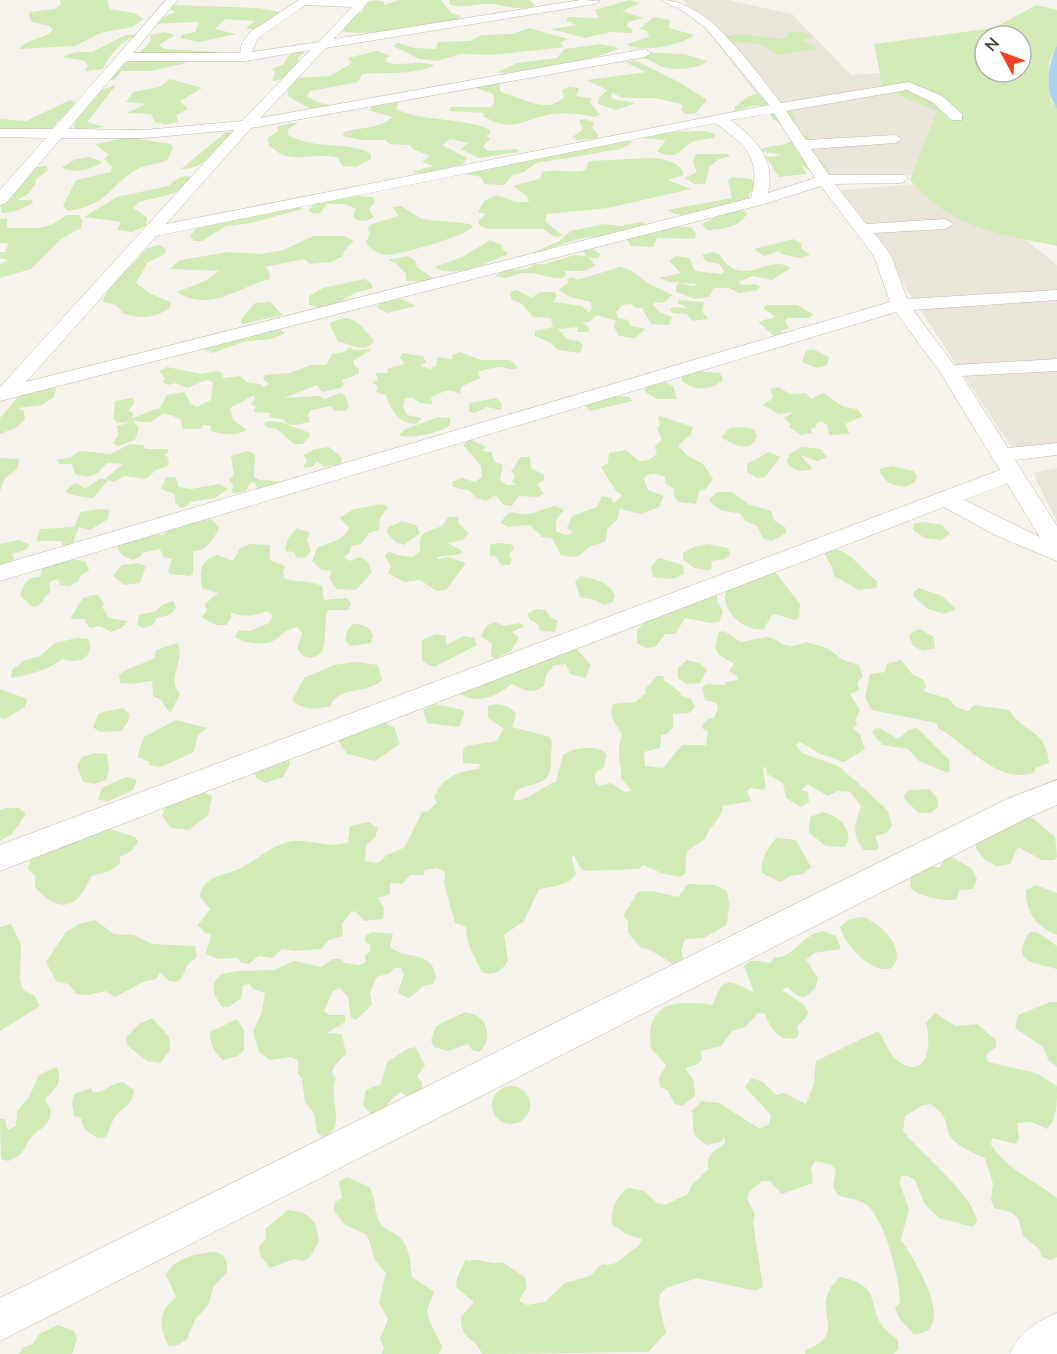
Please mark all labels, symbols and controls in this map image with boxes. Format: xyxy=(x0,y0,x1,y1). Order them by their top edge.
north arrow xyxy=(973,24,1033,84)
text: N xyxy=(980,33,1005,57)

